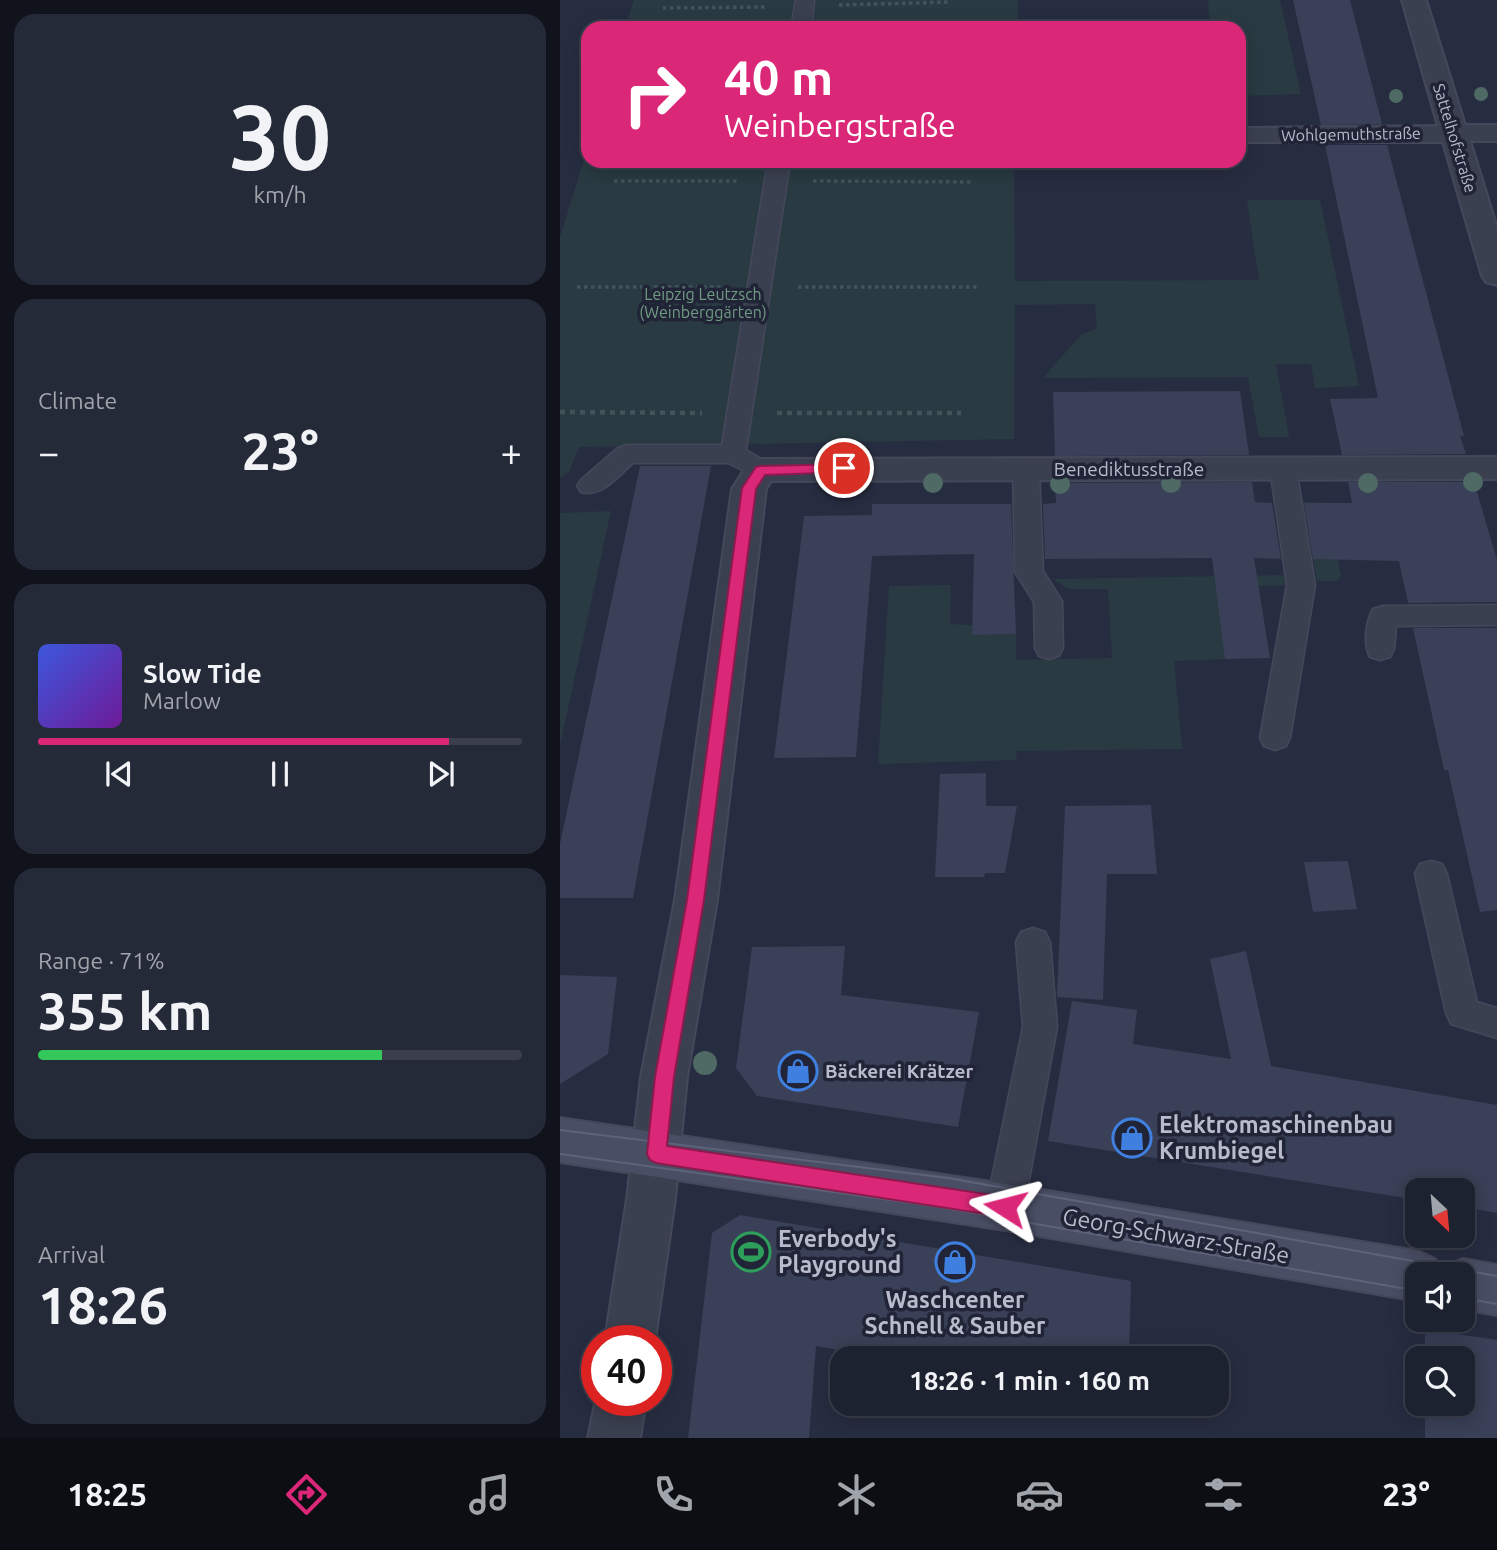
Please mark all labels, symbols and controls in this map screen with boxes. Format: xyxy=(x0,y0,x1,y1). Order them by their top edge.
icon: right xyxy=(609,49,700,140)
text: 40 m xyxy=(724,49,833,104)
street label: Sattelhofstraße xyxy=(1430,81,1480,195)
text: 30 xyxy=(229,85,331,187)
text: Weinbergstraße xyxy=(724,107,956,143)
street label: Wohlgemuthstraße xyxy=(1281,124,1421,144)
text: km/h xyxy=(253,182,307,207)
park label: Leipzig Leutzsch (Weinberggärten) xyxy=(639,285,767,322)
text: Climate xyxy=(38,388,117,413)
text: 23° xyxy=(241,422,319,480)
text: − xyxy=(38,431,59,473)
text: + xyxy=(501,431,522,473)
pin xyxy=(814,438,874,498)
icon: arrive xyxy=(825,449,863,487)
street label: Benediktusstraße xyxy=(1054,458,1204,480)
text: Slow Tide xyxy=(143,659,262,688)
text: Marlow xyxy=(143,688,221,713)
icon: previous xyxy=(100,755,138,793)
icon: pause xyxy=(261,755,299,793)
icon: next xyxy=(422,755,460,793)
text: Range · 71% xyxy=(38,948,165,973)
text: 355 km xyxy=(38,982,212,1040)
shop icon: Bäckerei Krätzer xyxy=(777,1050,819,1092)
place label: Bäckerei Krätzer xyxy=(825,1060,973,1082)
place label: Elektromaschinenbau Krumbiegel xyxy=(1159,1112,1393,1163)
shop icon: Elektromaschinenbau Krumbiegel xyxy=(1111,1117,1153,1159)
position arrow xyxy=(968,1170,1042,1244)
north arrow xyxy=(1405,1178,1475,1248)
map controls xyxy=(1405,1178,1475,1416)
street label: Georg-Schwarz-Straße xyxy=(1061,1203,1291,1268)
place label: Everbody's Playground xyxy=(778,1226,901,1277)
sports icon: Everbody's Playground xyxy=(730,1231,772,1273)
shop icon: Waschcenter Schnell & Sauber xyxy=(934,1241,976,1283)
text: Arrival xyxy=(38,1242,105,1267)
button: sound xyxy=(1405,1262,1475,1332)
text: 18:26 xyxy=(38,1276,168,1334)
place label: Waschcenter Schnell & Sauber xyxy=(865,1287,1046,1338)
speed limit sign: 40 xyxy=(581,1325,672,1416)
button: search xyxy=(1405,1346,1475,1416)
text: 18:26 · 1 min · 160 m xyxy=(909,1366,1150,1395)
icon: directions xyxy=(282,1470,331,1519)
icon: music xyxy=(465,1470,514,1519)
icon: phone xyxy=(649,1470,698,1519)
icon: climate xyxy=(832,1470,881,1519)
icon: car xyxy=(1015,1470,1064,1519)
icon: filters xyxy=(1199,1470,1248,1519)
text: 18:25 xyxy=(67,1476,147,1512)
text: 23° xyxy=(1382,1476,1430,1512)

